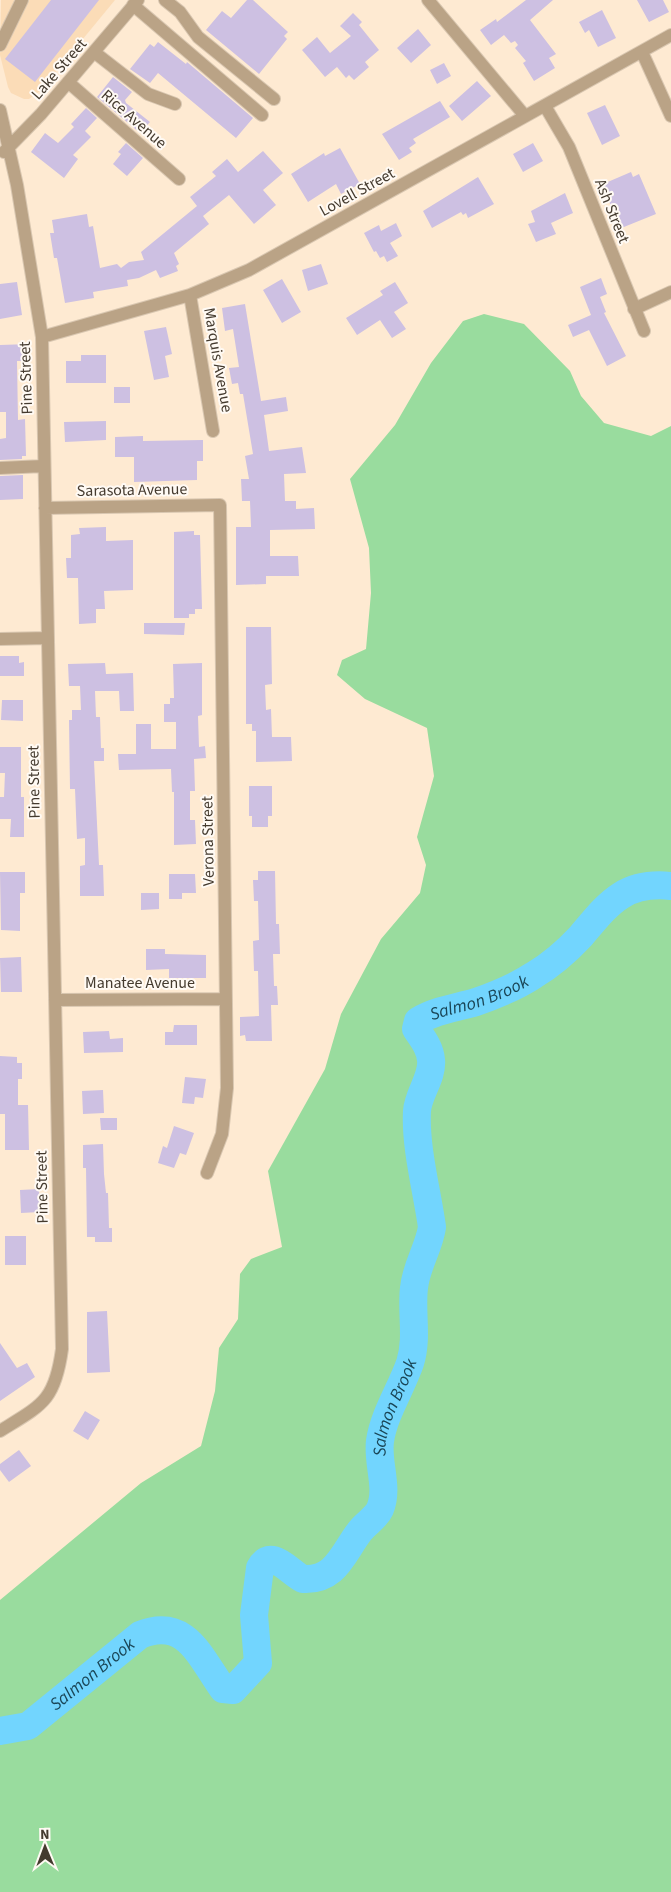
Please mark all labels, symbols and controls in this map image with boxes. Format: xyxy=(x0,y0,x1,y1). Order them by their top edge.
street label: Lake Street xyxy=(26,33,92,104)
street label: Rice Avenue xyxy=(96,84,172,154)
street label: Lovell Street xyxy=(315,162,399,222)
street label: Ash Street xyxy=(589,175,635,247)
street label: Marquis Avenue xyxy=(198,306,238,414)
street label: Pine Street xyxy=(14,341,38,415)
street label: Sarasota Avenue xyxy=(77,478,188,502)
street label: Pine Street xyxy=(22,745,46,819)
street label: Verona Street xyxy=(196,795,220,886)
water label: Salmon Brook xyxy=(426,968,534,1027)
street label: Manatee Avenue xyxy=(85,972,195,994)
street label: Pine Street xyxy=(30,1150,54,1224)
water label: Salmon Brook xyxy=(367,1355,423,1457)
water label: Salmon Brook xyxy=(44,1631,140,1716)
north arrow xyxy=(20,1822,70,1872)
text: N xyxy=(40,1825,50,1845)

